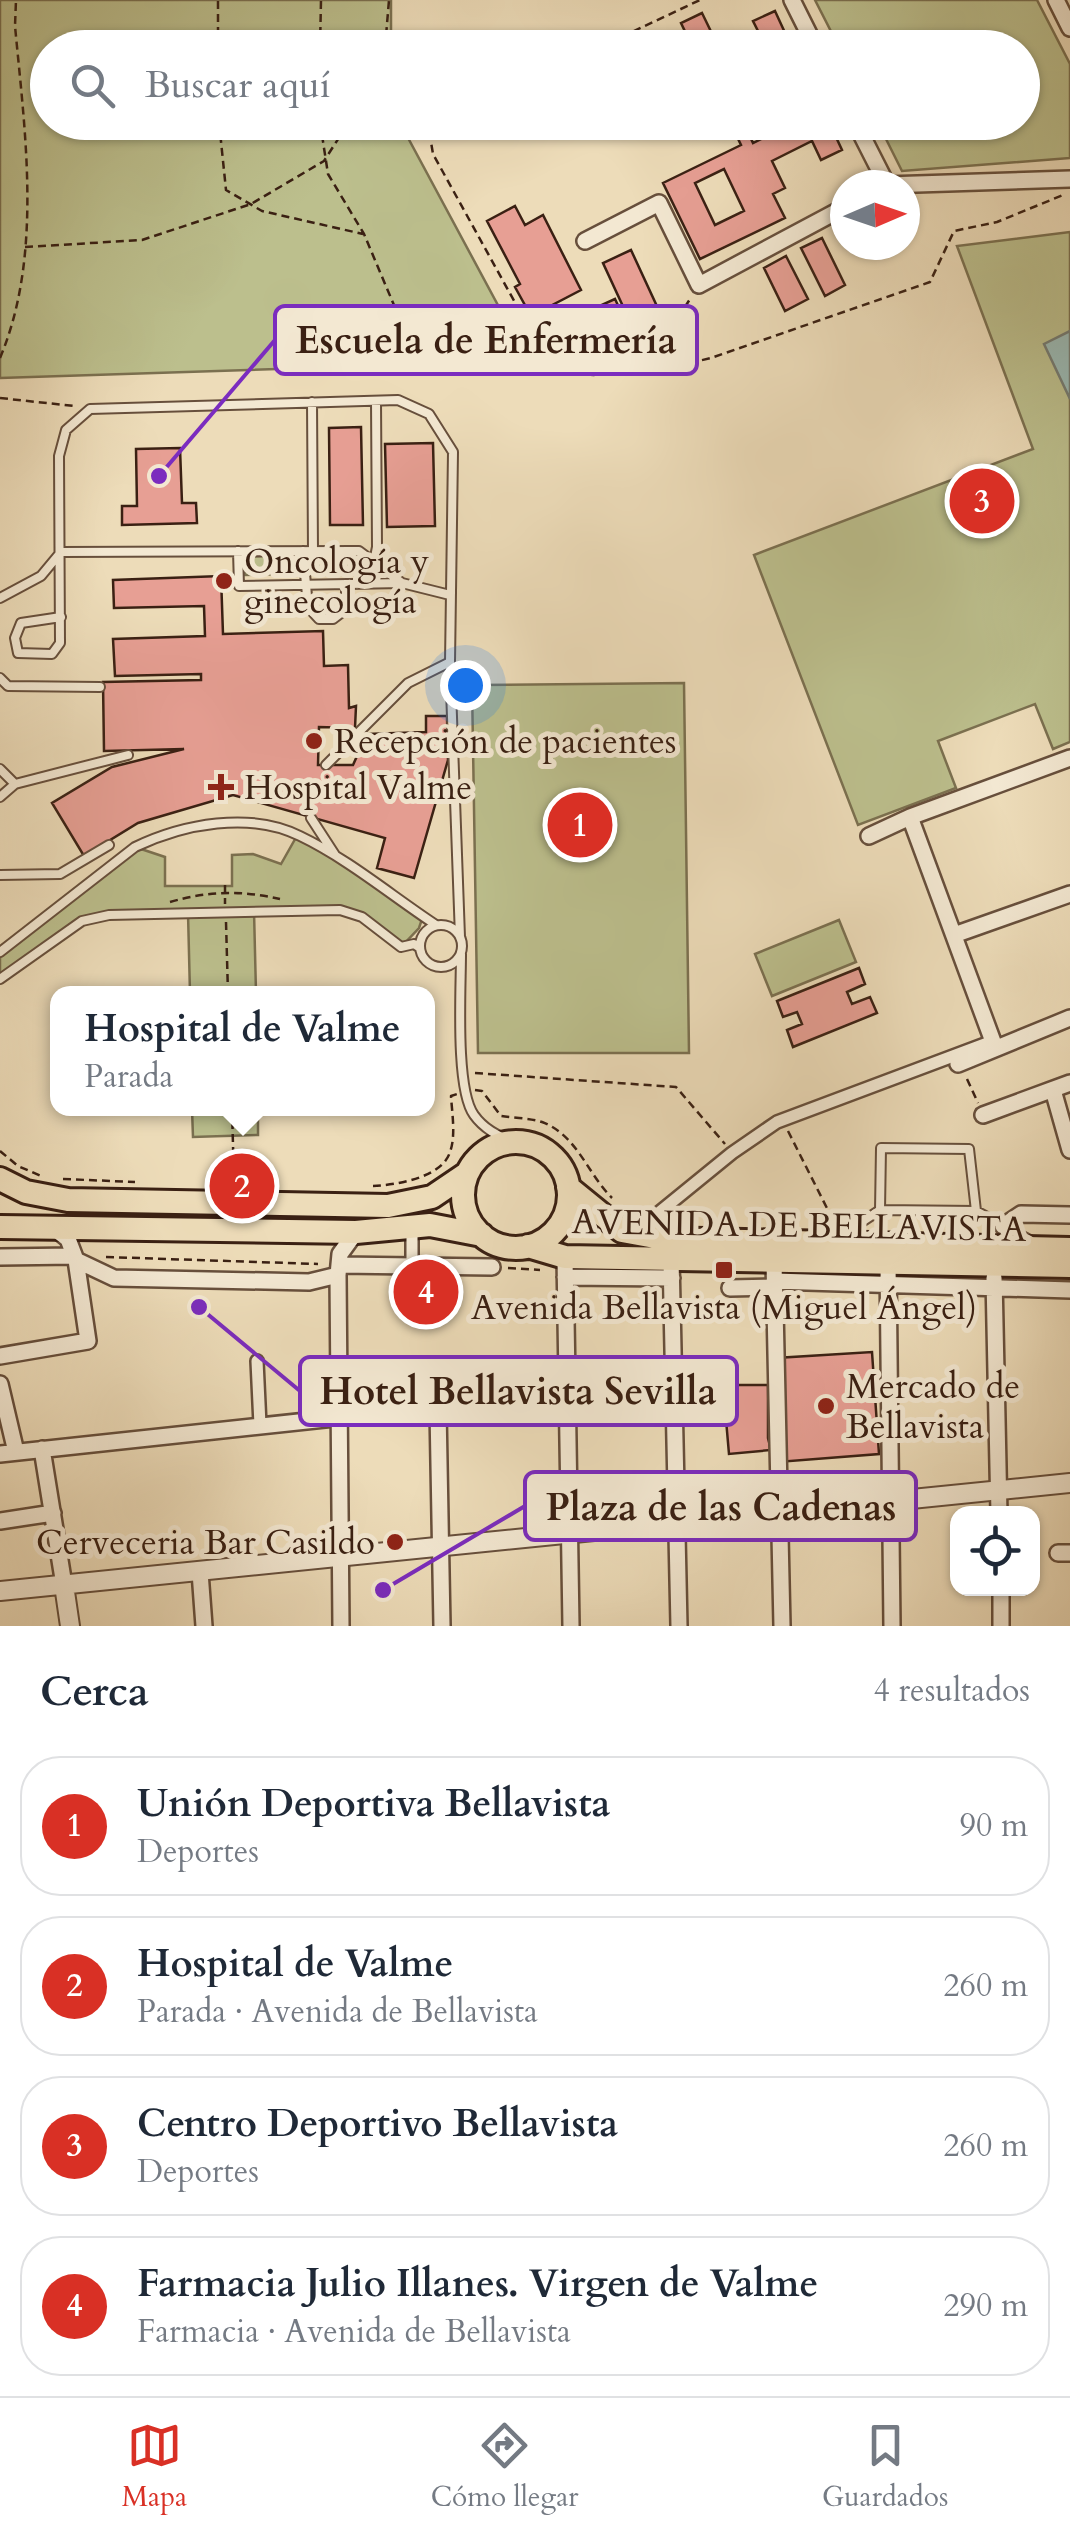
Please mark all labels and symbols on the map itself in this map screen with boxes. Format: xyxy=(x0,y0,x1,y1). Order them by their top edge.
north arrow xyxy=(830,170,920,260)
callout: Escuela de Enfermería xyxy=(275,306,697,374)
text: Escuela de Enfermería xyxy=(295,315,677,367)
pin: 3 xyxy=(950,464,1014,538)
place label: Oncología y ginecología xyxy=(244,538,430,626)
marker: Oncología y ginecología xyxy=(213,570,235,592)
your location xyxy=(440,660,491,711)
place label: Recepción de pacientes xyxy=(334,718,677,766)
marker: Recepción de pacientes xyxy=(303,730,325,752)
place label: Hospital Valme xyxy=(244,764,472,812)
marker: Hospital Valme xyxy=(208,774,234,800)
pin: 1 xyxy=(548,788,612,862)
pin: 2 xyxy=(210,1148,274,1224)
street label: AVENIDA DE BELLAVISTA xyxy=(571,1198,1027,1254)
pin: 4 xyxy=(394,1254,458,1330)
marker: Avenida Bellavista (Miguel Ángel) xyxy=(713,1259,735,1281)
place label: Avenida Bellavista (Miguel Ángel) xyxy=(471,1284,977,1332)
callout: Hotel Bellavista Sevilla xyxy=(300,1357,737,1425)
place label: Mercado de Bellavista xyxy=(846,1363,1020,1451)
text: Hotel Bellavista Sevilla xyxy=(319,1366,717,1418)
marker: Mercado de Bellavista xyxy=(815,1395,837,1417)
callout: Plaza de las Cadenas xyxy=(525,1472,916,1540)
text: Plaza de las Cadenas xyxy=(546,1482,896,1534)
place label: Cerveceria Bar Casildo xyxy=(36,1519,375,1567)
marker: Cerveceria Bar Casildo xyxy=(384,1531,406,1553)

